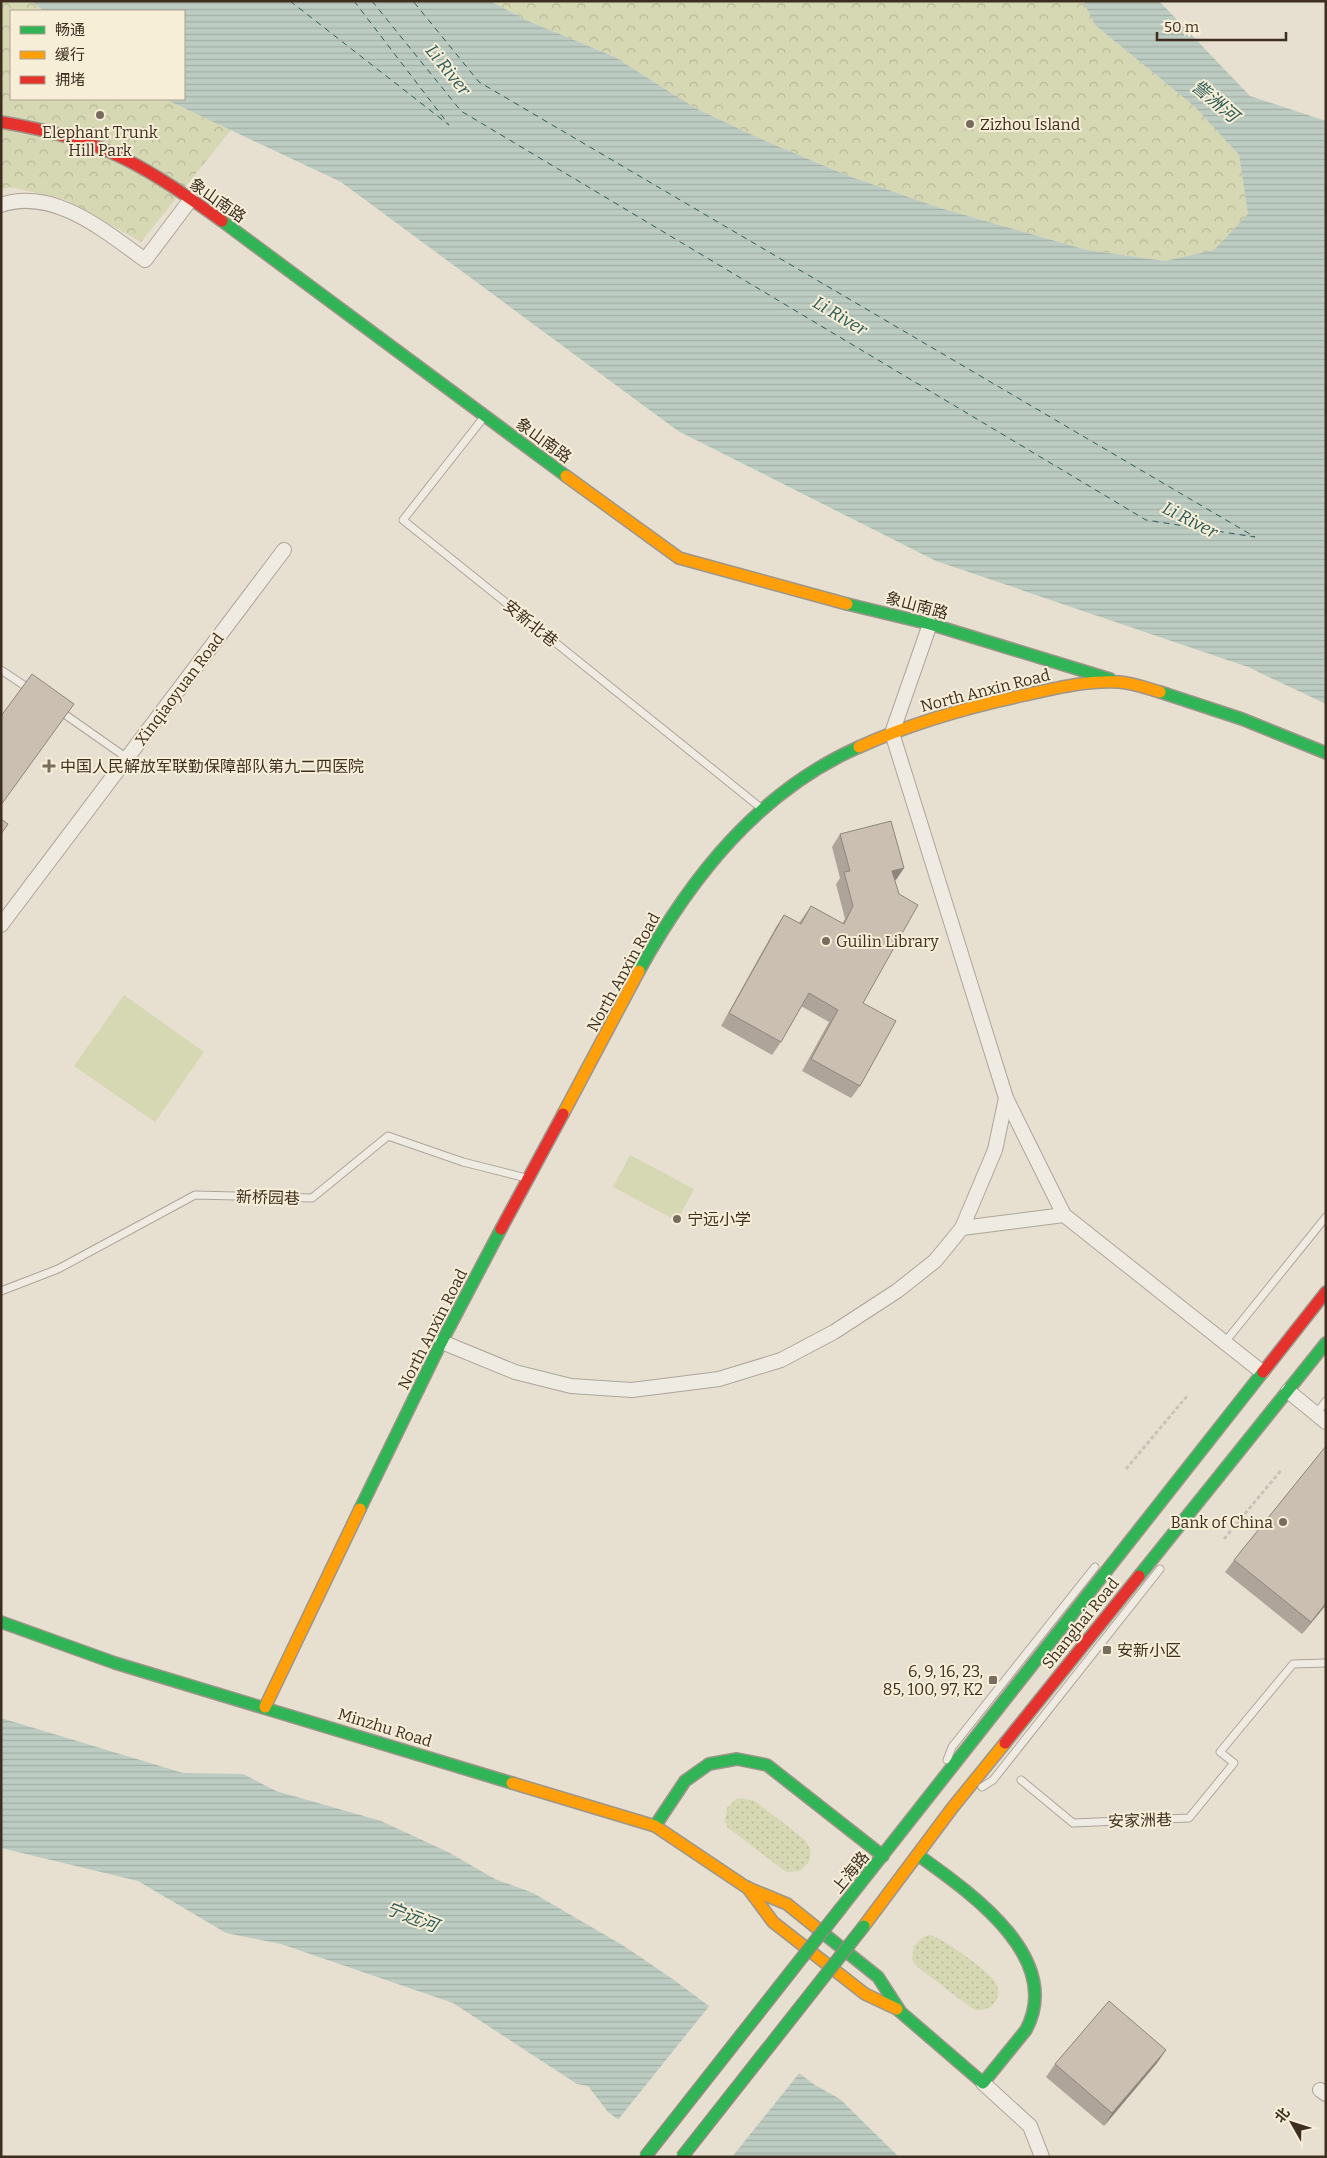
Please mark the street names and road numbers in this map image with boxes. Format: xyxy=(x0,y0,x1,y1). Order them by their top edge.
street label: 象山南路 xyxy=(186,174,249,227)
street label: 象山南路 xyxy=(512,414,575,467)
street label: 象山南路 xyxy=(883,588,950,623)
street label: 安新北巷 xyxy=(500,596,562,651)
street label: Xinqiaoyuan Road xyxy=(131,629,228,749)
street label: North Anxin Road xyxy=(918,665,1052,716)
street label: North Anxin Road xyxy=(583,909,664,1035)
street label: 新桥园巷 xyxy=(236,1187,300,1208)
street label: North Anxin Road xyxy=(394,1265,471,1393)
street label: Shanghai Road xyxy=(1038,1574,1123,1673)
street label: Minzhu Road xyxy=(335,1704,435,1751)
street label: 安家洲巷 xyxy=(1108,1810,1172,1831)
street label: 上海路 xyxy=(828,1848,873,1897)

